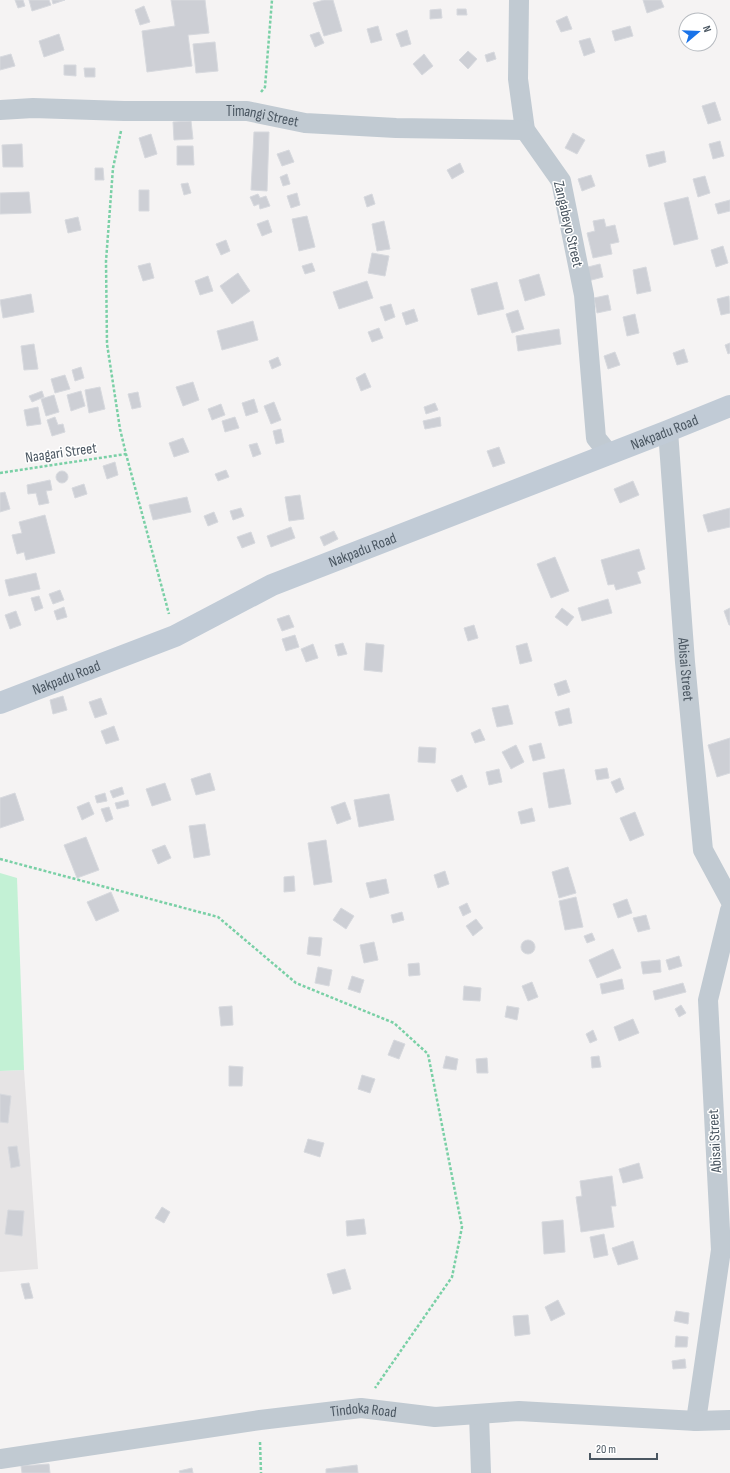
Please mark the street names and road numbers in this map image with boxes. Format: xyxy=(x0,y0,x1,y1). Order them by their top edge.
street label: Timangi Street xyxy=(226,101,301,131)
street label: Zangabeyo Street xyxy=(549,179,587,269)
street label: Nakpadu Road xyxy=(628,410,701,454)
street label: Naagari Street xyxy=(24,439,98,467)
street label: Nakpadu Road xyxy=(326,528,399,572)
street label: Abisai Street xyxy=(674,636,698,702)
street label: Nakpadu Road xyxy=(30,656,103,699)
street label: Abisai Street xyxy=(704,1108,726,1174)
street label: Tindoka Road xyxy=(329,1398,398,1422)

